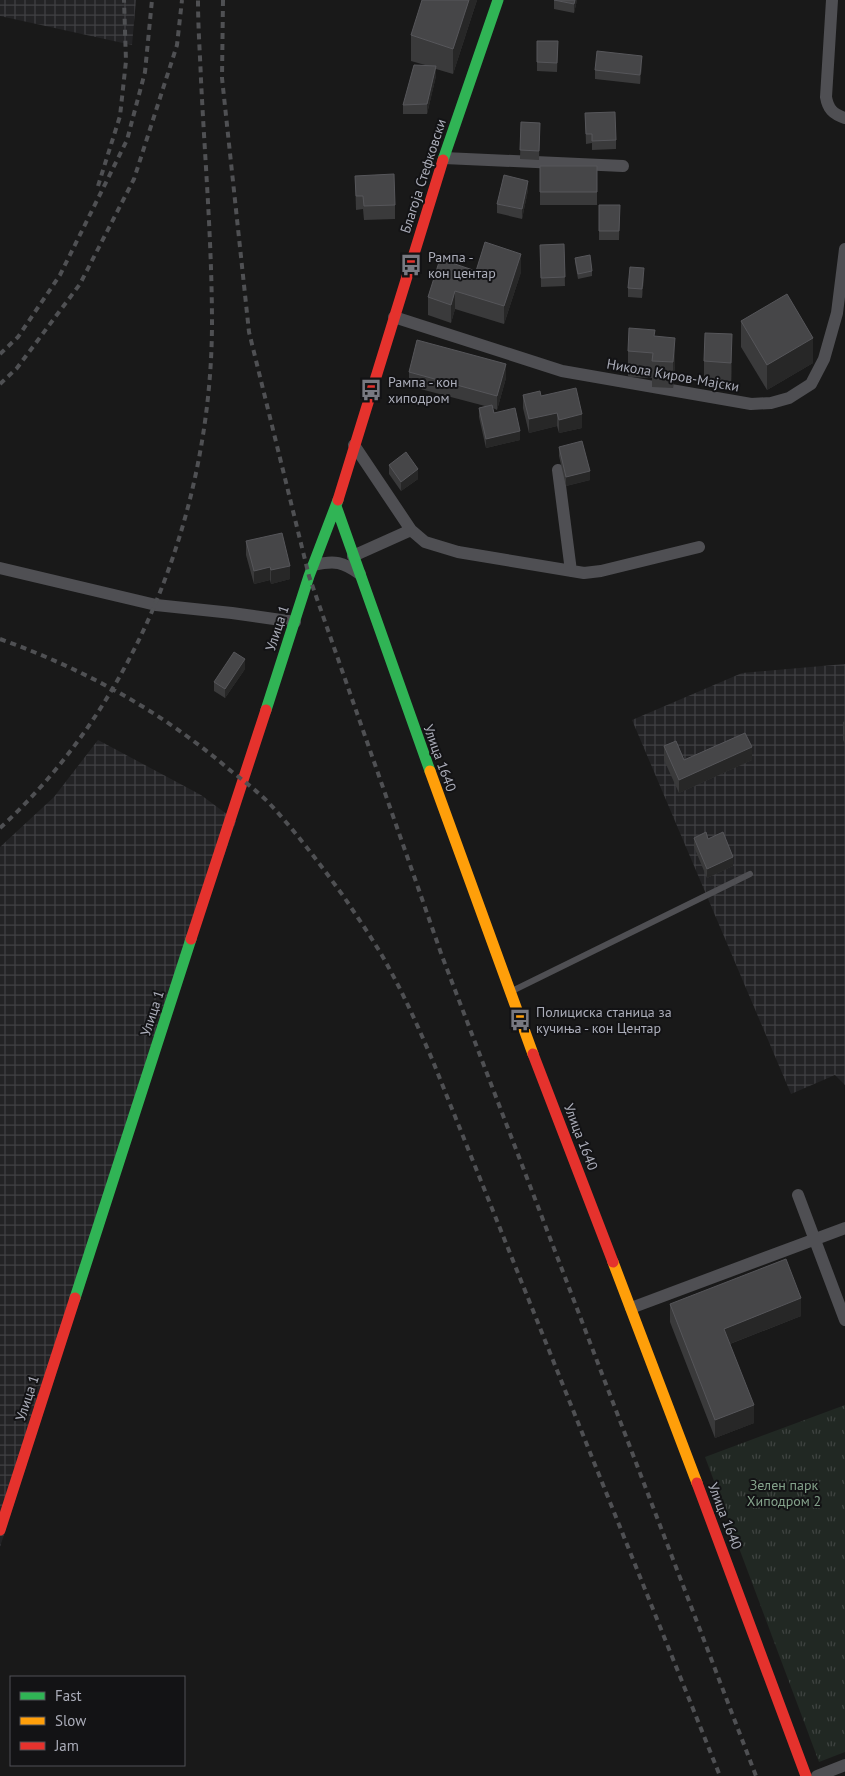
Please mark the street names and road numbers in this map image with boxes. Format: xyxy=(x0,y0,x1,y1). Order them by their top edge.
street label: Благоја Стефковски xyxy=(396,117,450,235)
street label: Никола Киров-Мајски xyxy=(605,354,741,396)
street label: Улица 1 xyxy=(261,603,293,653)
street label: Улица 1640 xyxy=(420,722,461,794)
street label: Улица 1 xyxy=(136,988,168,1038)
street label: Улица 1640 xyxy=(560,1101,602,1173)
street label: Улица 1 xyxy=(11,1373,43,1423)
street label: Улица 1640 xyxy=(704,1480,746,1552)

